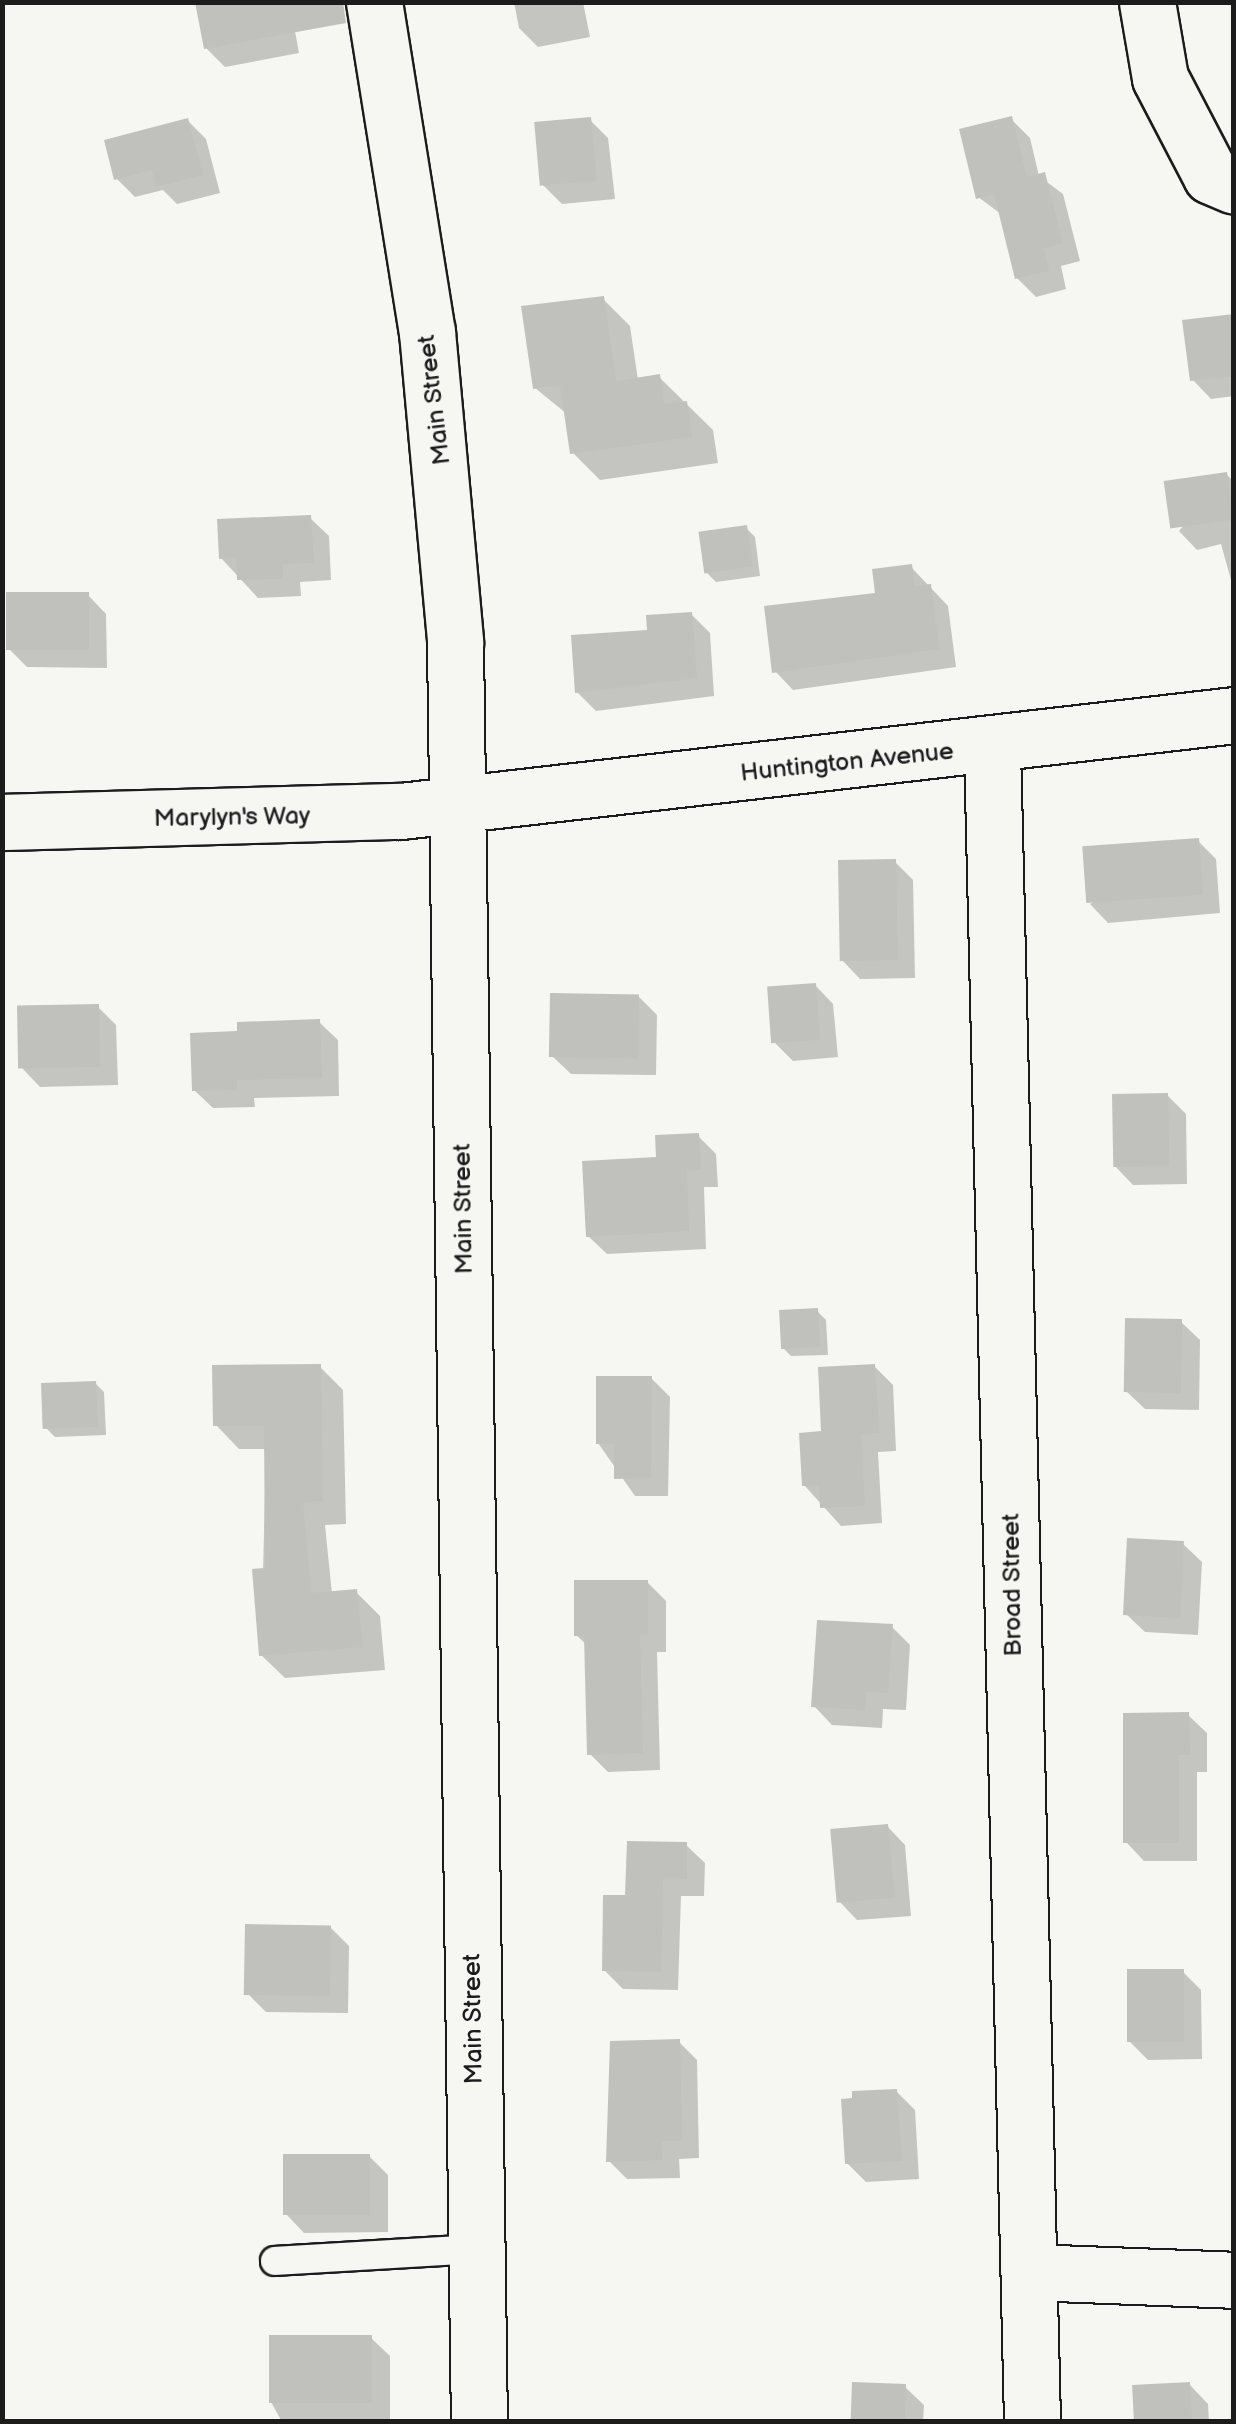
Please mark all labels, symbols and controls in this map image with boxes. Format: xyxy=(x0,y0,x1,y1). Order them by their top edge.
street label: Main Street xyxy=(412,333,458,467)
street label: Huntington Avenue xyxy=(739,737,955,789)
street label: Marylyn's Way xyxy=(153,802,311,834)
street label: Main Street xyxy=(448,1143,480,1275)
street label: Broad Street xyxy=(997,1513,1029,1657)
street label: Main Street xyxy=(458,1953,490,2085)

